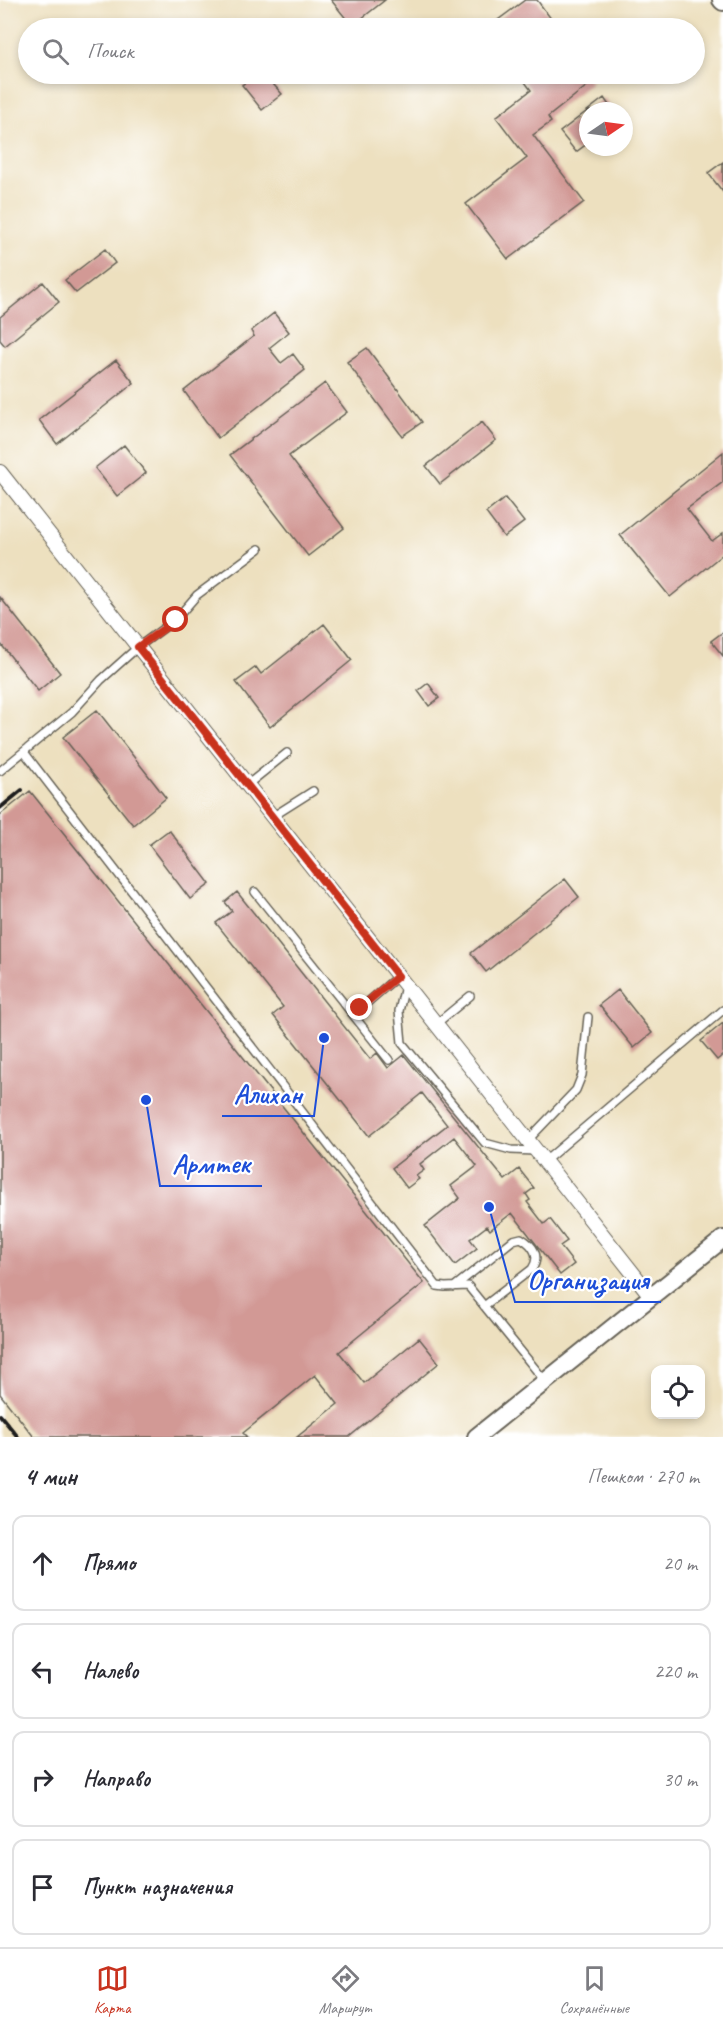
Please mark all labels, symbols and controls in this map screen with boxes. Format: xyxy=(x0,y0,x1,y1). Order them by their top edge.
search box xyxy=(18,18,705,84)
icon: search xyxy=(39,35,72,68)
text: Поиск xyxy=(87,37,133,65)
north arrow xyxy=(579,102,633,156)
route start xyxy=(162,606,188,632)
route end xyxy=(346,994,372,1020)
callout: Алихан xyxy=(222,1071,314,1116)
text: Алихан xyxy=(234,1077,304,1111)
callout: Армтек xyxy=(160,1141,262,1186)
text: Армтек xyxy=(172,1147,253,1181)
callout: Организация xyxy=(515,1257,661,1302)
text: Организация xyxy=(527,1263,651,1298)
map controls xyxy=(651,1365,705,1419)
button: locate xyxy=(651,1365,705,1419)
text: 4 мин xyxy=(24,1460,77,1493)
text: Пешком · 270 m xyxy=(587,1464,699,1489)
icon: ahead xyxy=(26,1547,59,1580)
text: Прямо xyxy=(83,1549,135,1577)
text: 20 m xyxy=(663,1551,697,1576)
icon: left xyxy=(26,1655,59,1688)
text: Налево xyxy=(83,1657,139,1685)
text: 220 m xyxy=(654,1659,697,1684)
icon: right xyxy=(26,1763,59,1796)
text: Направо xyxy=(83,1765,150,1793)
text: 30 m xyxy=(663,1767,697,1792)
icon: arrive xyxy=(26,1871,59,1904)
text: Пункт назначения xyxy=(83,1873,232,1901)
tab: Карта xyxy=(94,1962,131,2018)
tab: Маршрут xyxy=(319,1962,371,2018)
tab: Сохранённые xyxy=(559,1962,629,2018)

